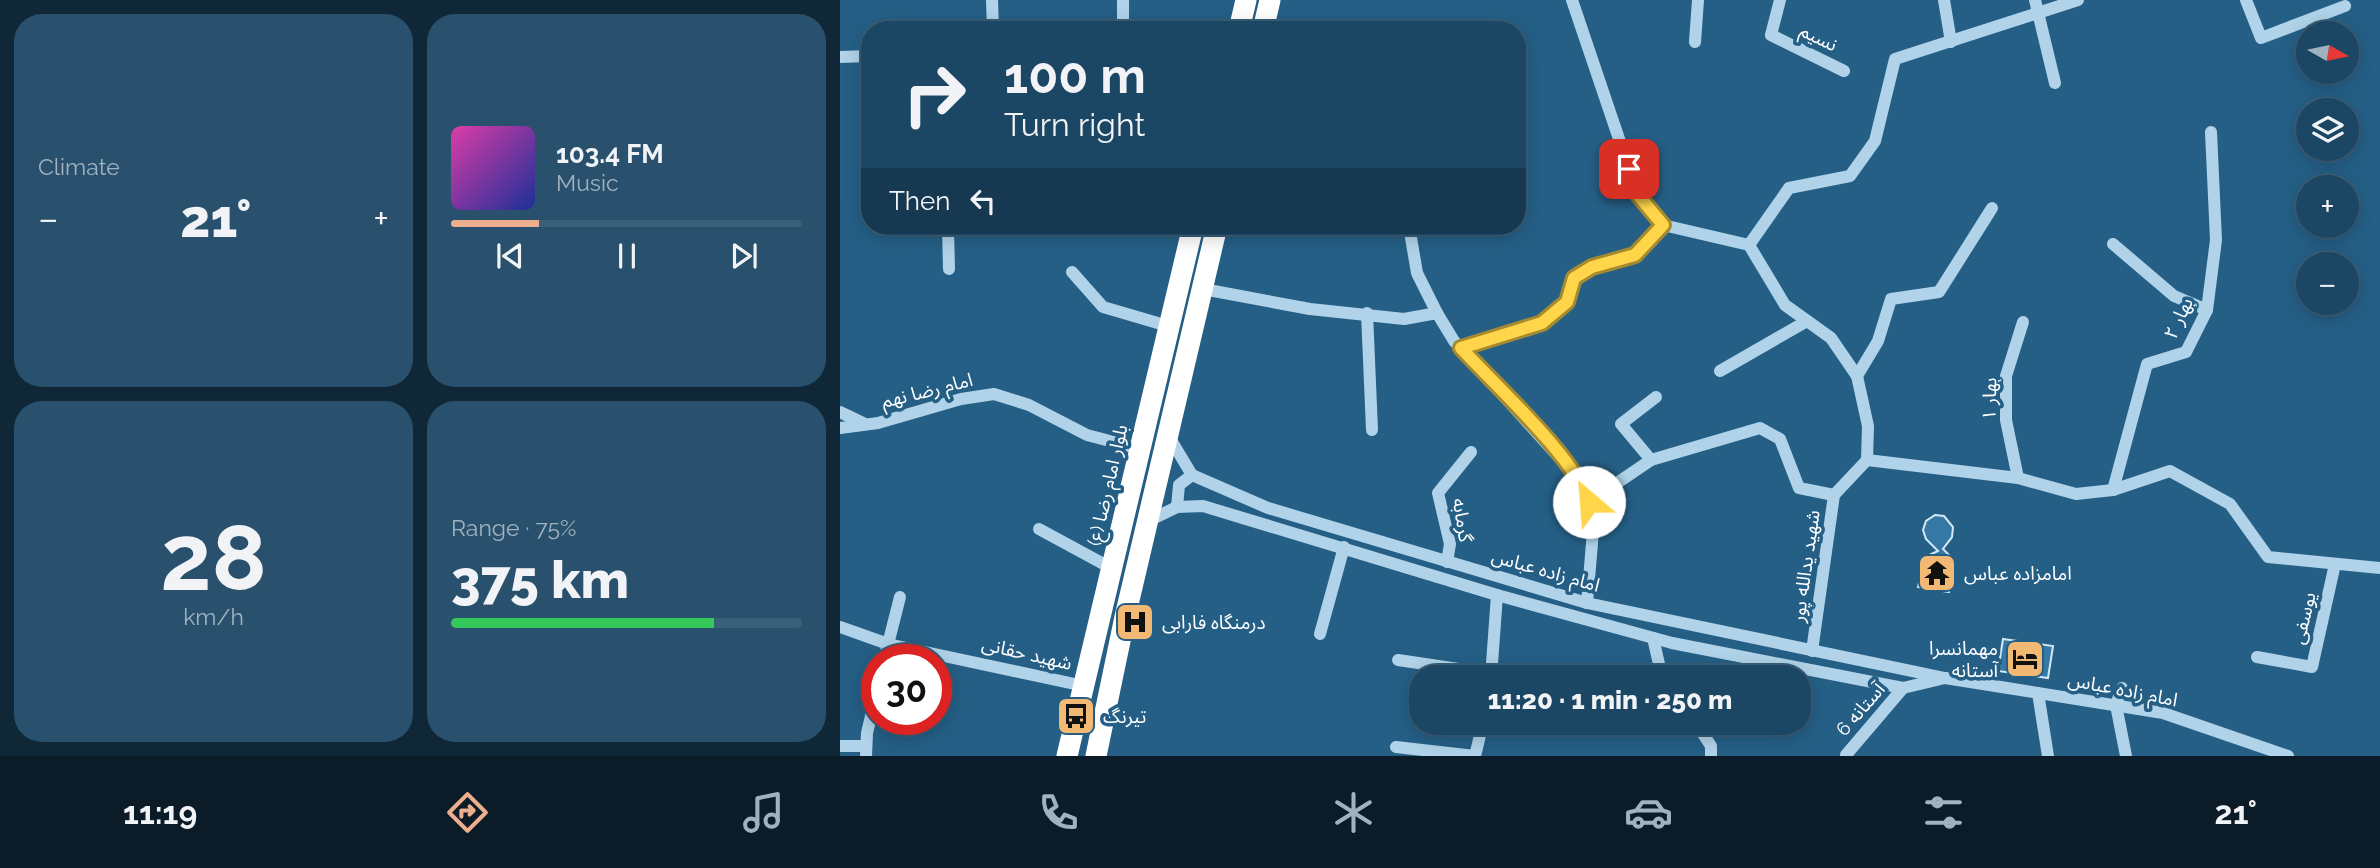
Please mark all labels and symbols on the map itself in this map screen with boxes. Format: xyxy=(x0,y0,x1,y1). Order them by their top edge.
street label: نسیم xyxy=(1795,19,1841,59)
north arrow xyxy=(2296,21,2359,84)
pin xyxy=(1599,139,1659,199)
street label: بهار ۲ xyxy=(2159,294,2198,343)
street label: امام رضا نهم xyxy=(879,368,976,416)
street label: بهار ۱ xyxy=(1978,377,2001,421)
street label: بلوار امام رضا (ع) xyxy=(1082,422,1136,549)
position arrow xyxy=(1552,465,1626,539)
street label: گرمابه xyxy=(1448,496,1478,545)
street label: شهید یدالله پور xyxy=(1786,508,1826,625)
street label: امام زاده عباس xyxy=(1488,544,1603,600)
temple icon: امامزاده عباس xyxy=(1916,552,1958,594)
place label: امامزاده عباس xyxy=(1964,562,2072,585)
street label: یوسفی xyxy=(2286,590,2321,646)
hospital icon: درمنگاه فارابی xyxy=(1114,601,1156,643)
place label: درمنگاه فارابی xyxy=(1162,611,1266,634)
street label: شهید حقانی xyxy=(980,632,1074,675)
place label: مهمانسرا آستانه xyxy=(1929,637,1999,681)
hotel icon: مهمانسرا آستانه xyxy=(2004,638,2046,680)
speed limit sign: 30 xyxy=(861,644,952,735)
street label: امام زاده عباس xyxy=(2066,668,2180,714)
street label: آستانه 6 xyxy=(1831,677,1890,740)
bus stop icon: تیرنگ xyxy=(1055,695,1097,737)
place label: تیرنگ xyxy=(1103,705,1146,728)

